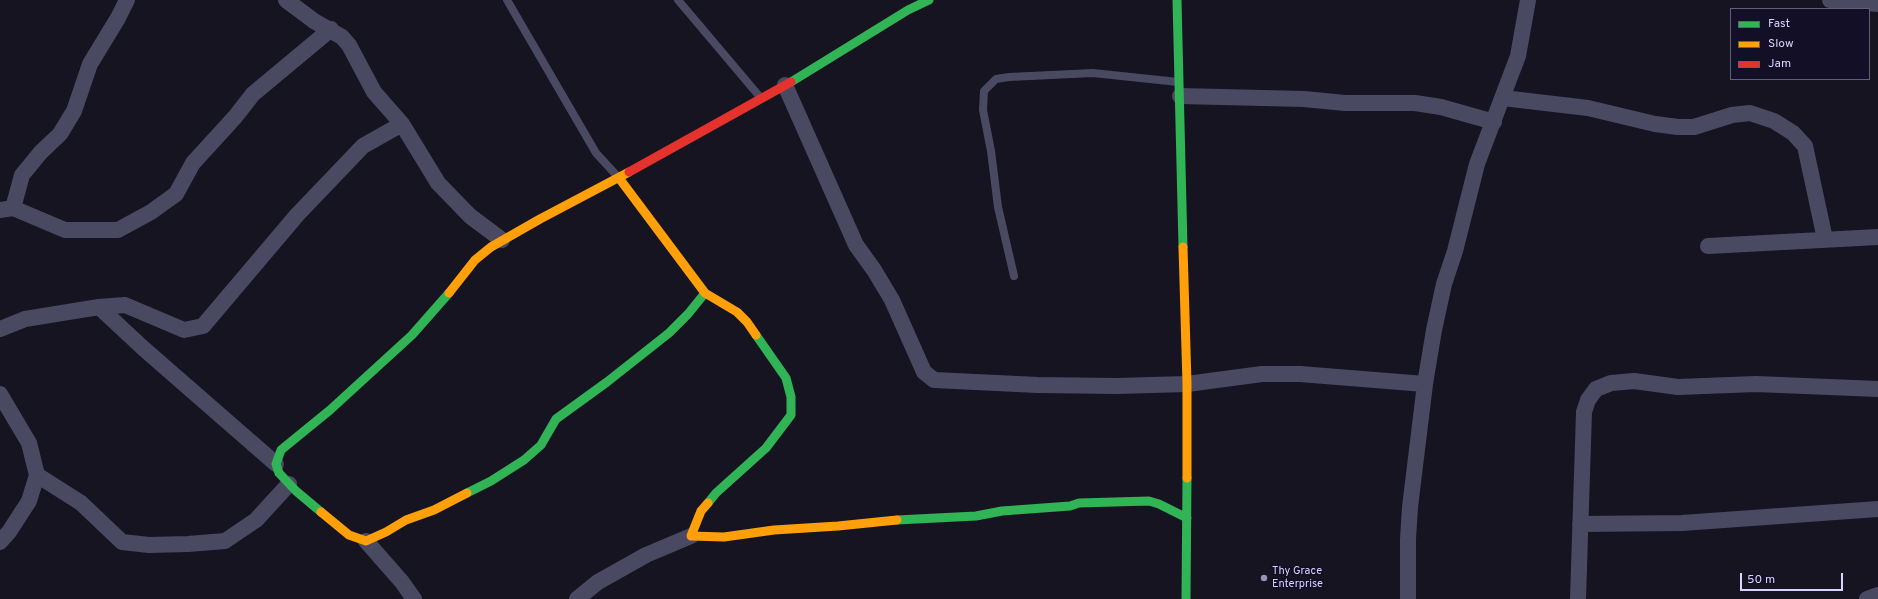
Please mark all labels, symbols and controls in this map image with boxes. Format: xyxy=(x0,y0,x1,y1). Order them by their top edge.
legend xyxy=(1730,8,1870,80)
text: Fast xyxy=(1768,16,1790,32)
text: Slow xyxy=(1768,36,1794,52)
text: Jam xyxy=(1768,56,1791,72)
place label: Thy Grace Enterprise xyxy=(1272,565,1323,591)
scale bar xyxy=(1742,565,1845,591)
text: 50 m xyxy=(1747,572,1775,588)
marker: Thy Grace Enterprise xyxy=(1259,573,1269,583)

